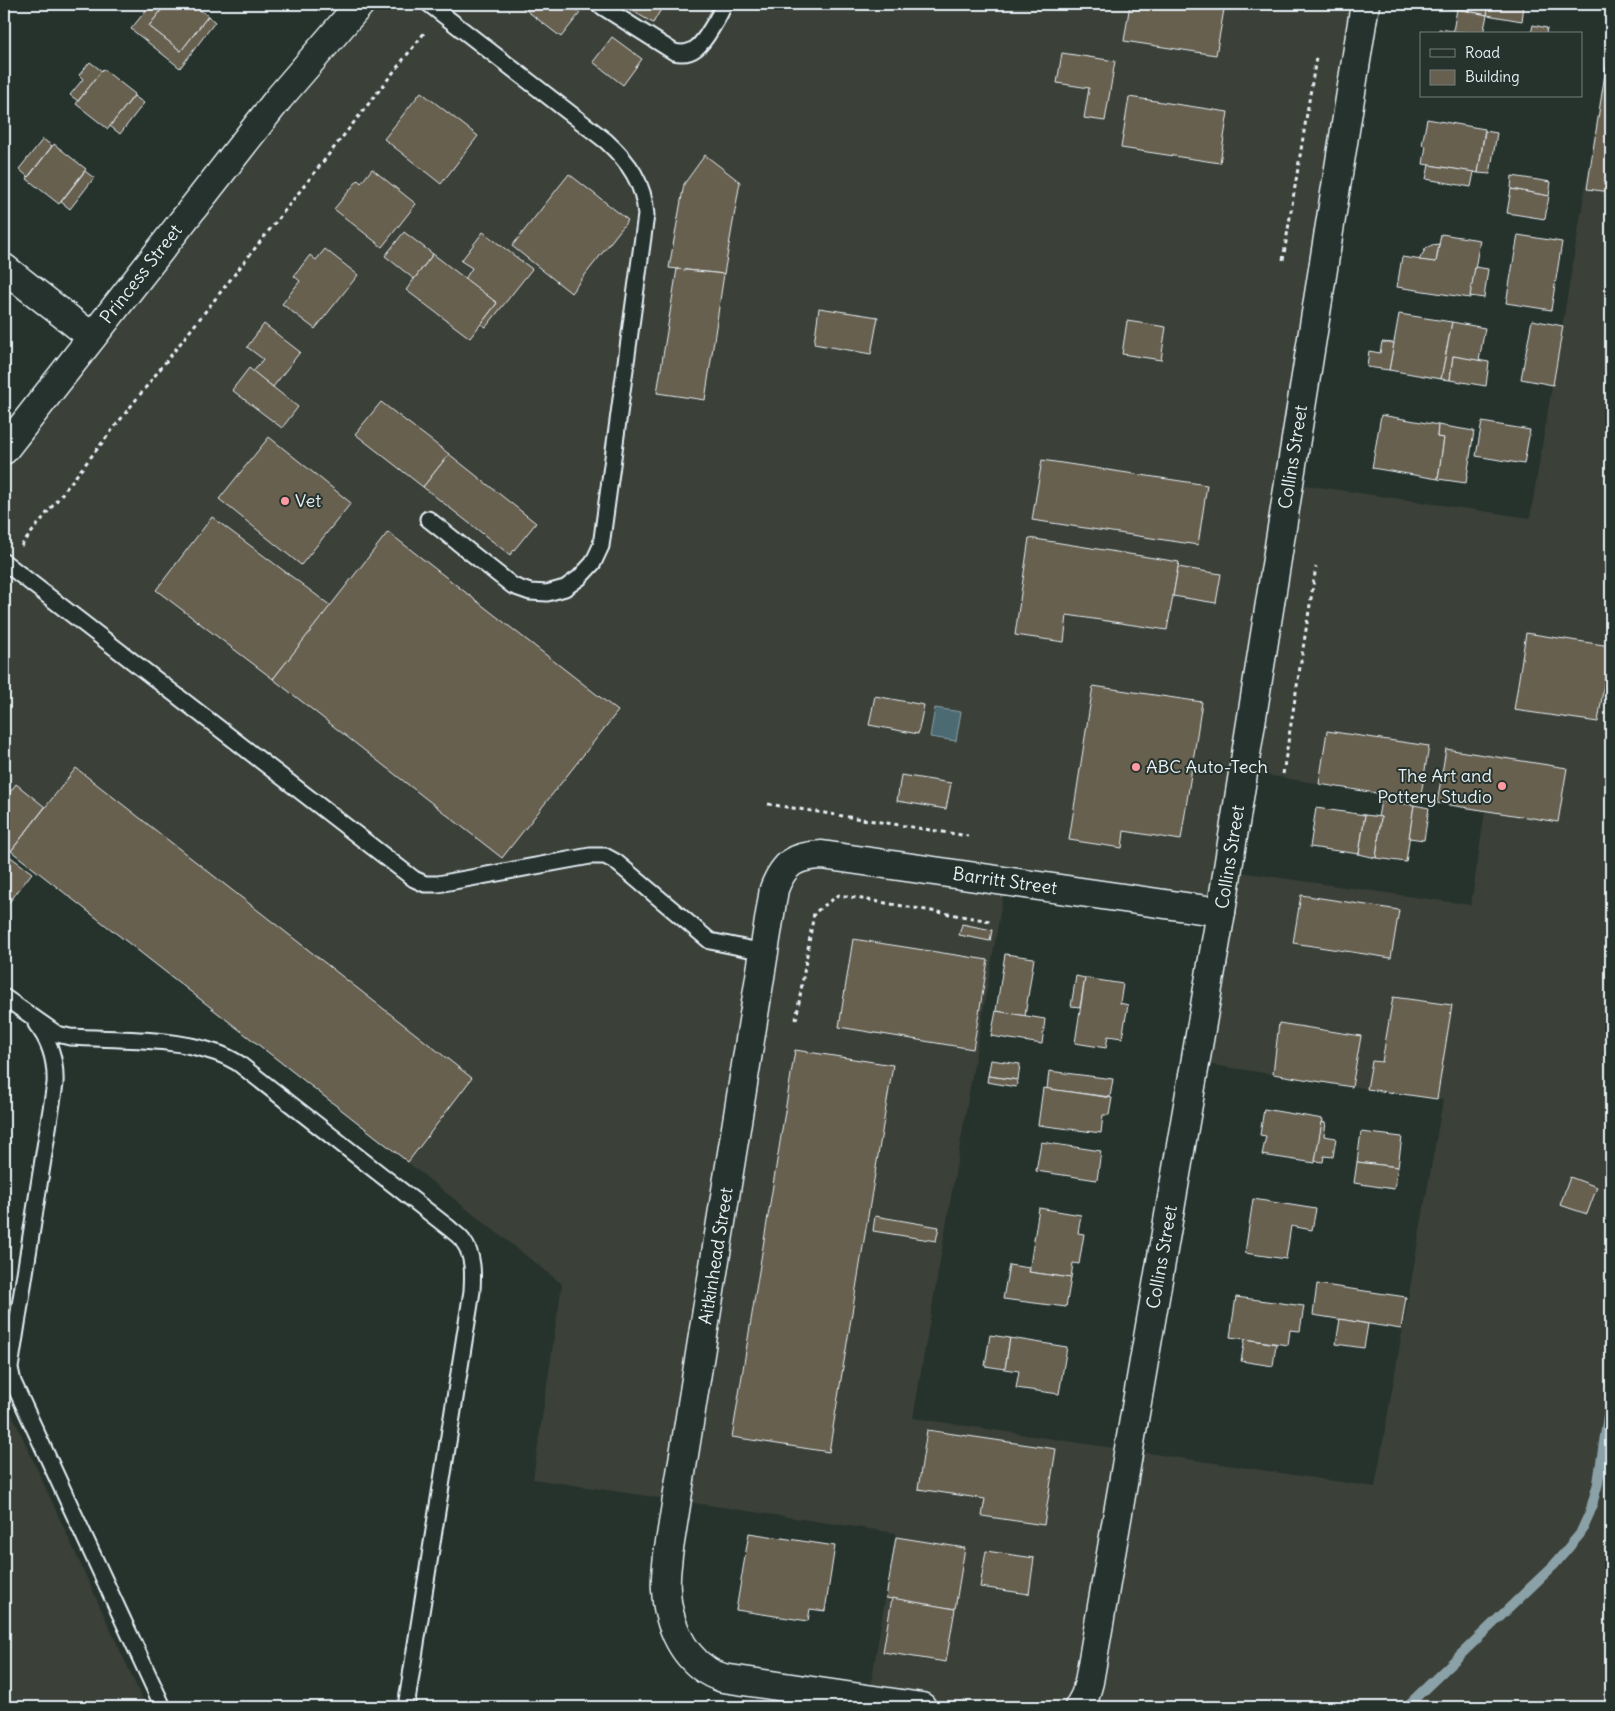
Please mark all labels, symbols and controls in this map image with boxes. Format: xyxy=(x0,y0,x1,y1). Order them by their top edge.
legend xyxy=(1420,32,1582,98)
text: Road xyxy=(1465,43,1500,62)
text: Building xyxy=(1465,67,1520,86)
street label: Princess Street xyxy=(95,219,187,328)
street label: Collins Street xyxy=(1273,403,1312,510)
place label: Vet xyxy=(295,489,321,512)
marker: Vet xyxy=(279,495,291,507)
place label: ABC Auto-Tech xyxy=(1146,755,1268,778)
marker: ABC Auto-Tech xyxy=(1130,761,1142,773)
place label: The Art and Pottery Studio xyxy=(1377,764,1492,808)
marker: The Art and Pottery Studio xyxy=(1496,780,1508,792)
street label: Collins Street xyxy=(1210,803,1249,910)
street label: Barritt Street xyxy=(951,862,1059,899)
street label: Aitkinhead Street xyxy=(693,1186,738,1326)
street label: Collins Street xyxy=(1141,1203,1182,1311)

